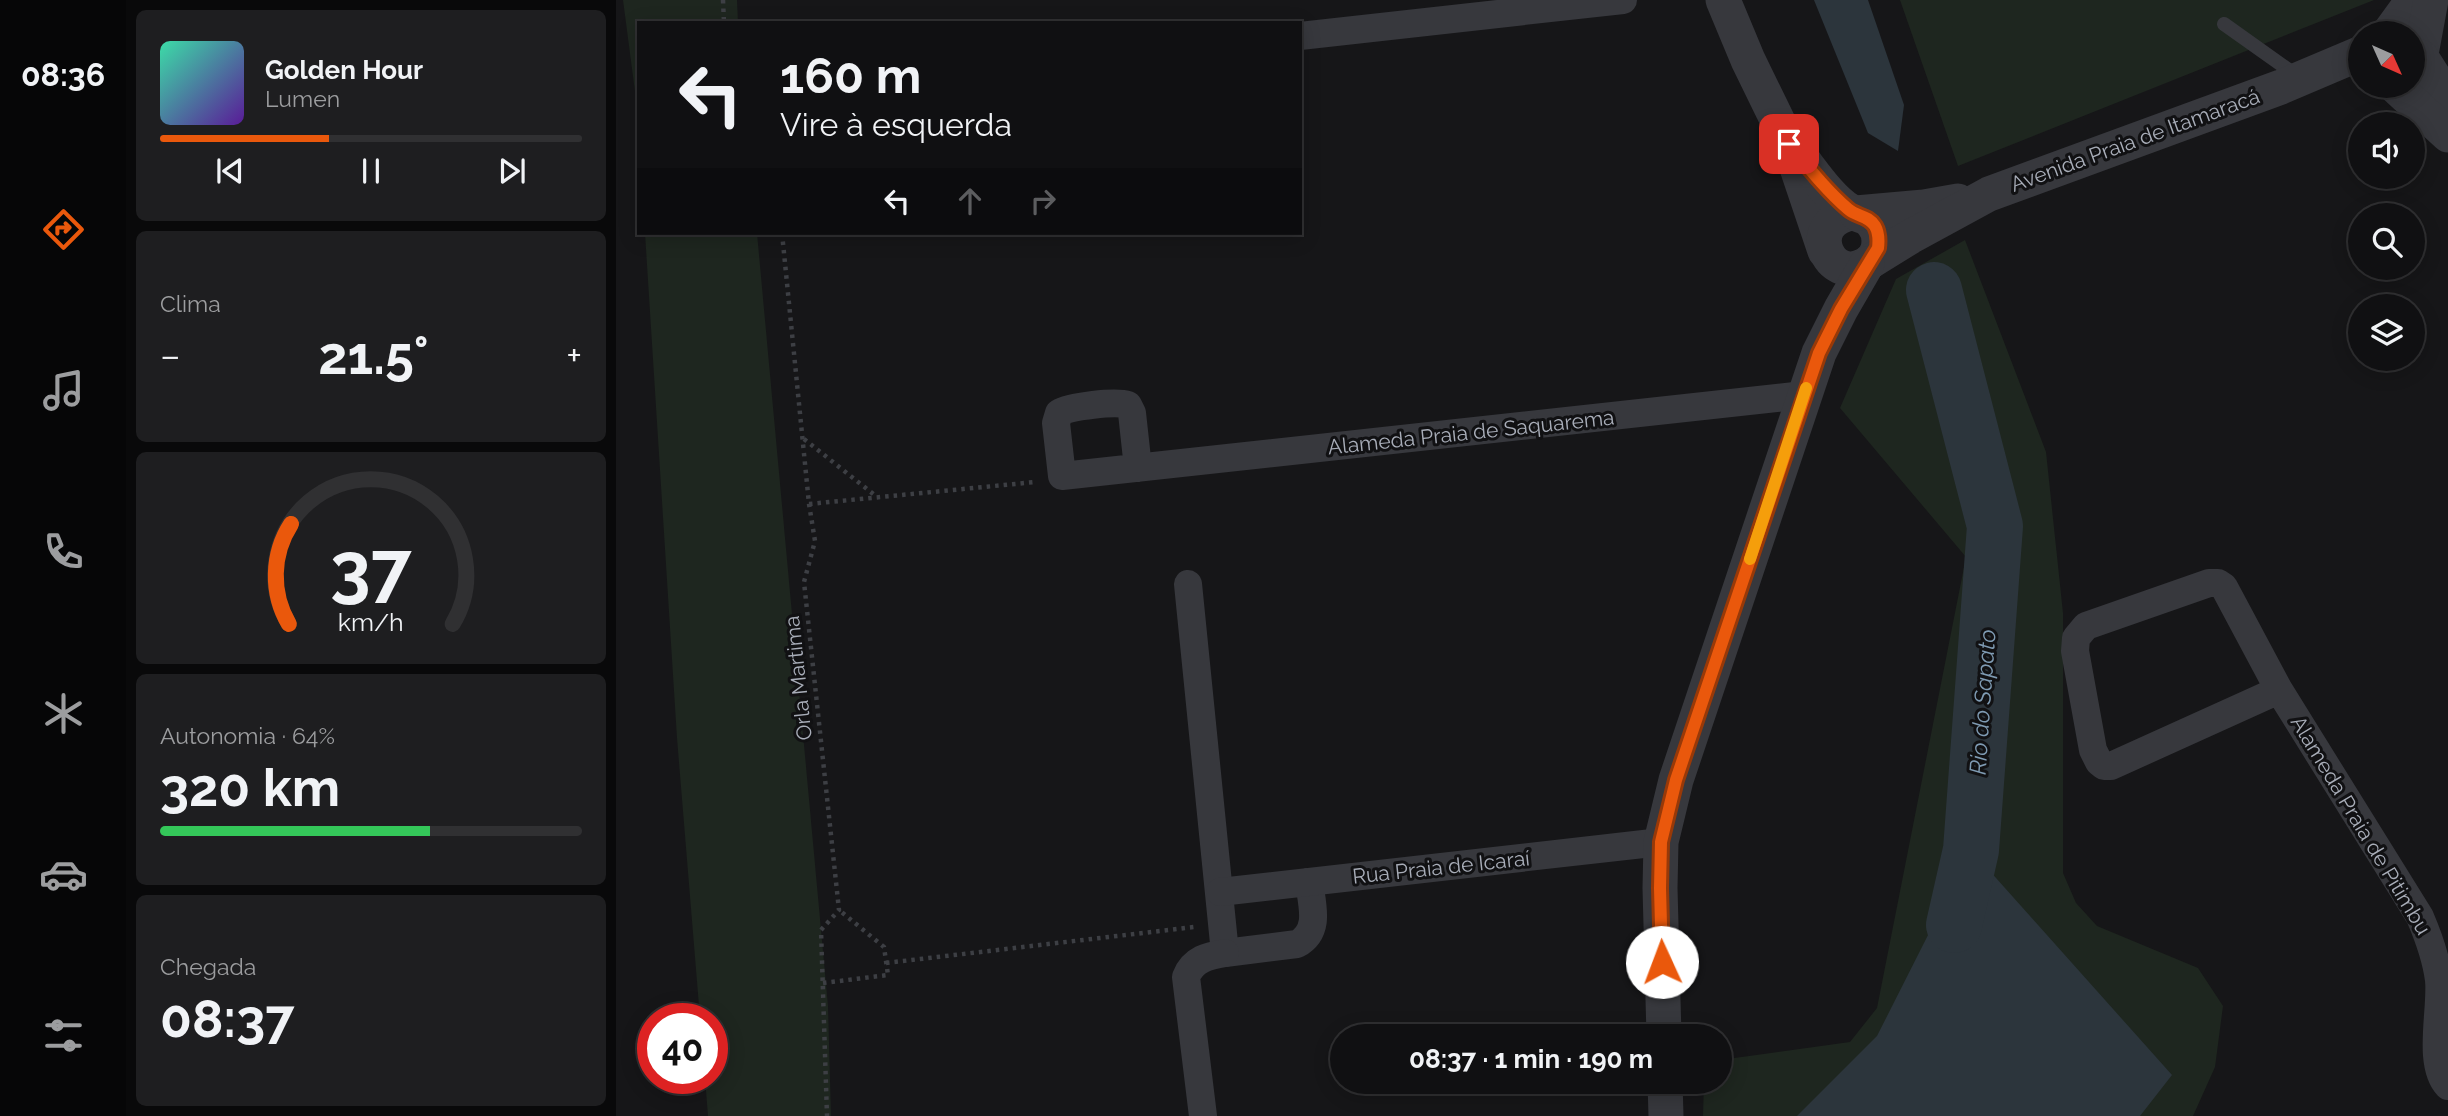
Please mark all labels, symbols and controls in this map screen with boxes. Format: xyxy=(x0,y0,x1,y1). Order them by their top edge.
north arrow xyxy=(2348,21,2426,98)
map controls xyxy=(2348,21,2425,371)
text: 160 m xyxy=(780,47,921,104)
icon: left xyxy=(665,49,756,140)
text: Golden Hour xyxy=(265,55,423,85)
text: 08:36 xyxy=(21,56,105,93)
street label: Avenida Praia de Itamaracá xyxy=(2007,83,2263,197)
text: Lumen xyxy=(265,85,340,112)
text: Vire à esquerda xyxy=(780,106,1012,143)
button: sound xyxy=(2348,112,2425,189)
pin xyxy=(1759,114,1819,174)
icon: arrive xyxy=(1770,125,1808,163)
icon: previous xyxy=(211,152,249,190)
icon: pause xyxy=(352,152,390,190)
icon: next xyxy=(493,152,531,190)
icon: left xyxy=(878,182,916,220)
icon: ahead xyxy=(951,182,989,220)
icon: right xyxy=(1024,182,1062,220)
button: search xyxy=(2348,203,2425,280)
icon: directions xyxy=(39,205,88,254)
text: Clima xyxy=(160,290,221,317)
button: layers xyxy=(2348,294,2425,371)
text: 21.5° xyxy=(318,325,429,386)
text: − xyxy=(160,333,180,378)
text: + xyxy=(566,333,582,378)
icon: music xyxy=(39,366,88,415)
street label: Alameda Praia de Saquarema xyxy=(1326,405,1616,459)
text: 37 xyxy=(330,526,412,611)
icon: phone xyxy=(39,527,88,576)
text: km/h xyxy=(338,607,404,637)
street label: Orla Martima xyxy=(779,614,817,742)
water label: Rio do Sapato xyxy=(1963,628,2001,776)
icon: climate xyxy=(39,689,88,738)
street label: Alameda Praia de Pitimbu xyxy=(2286,711,2436,939)
text: Autonomia · 64% xyxy=(160,722,335,749)
text: 320 km xyxy=(160,757,340,818)
street label: Rua Praia de Icaraí xyxy=(1351,845,1531,889)
icon: car xyxy=(39,850,88,899)
position arrow xyxy=(1625,925,1699,999)
text: Chegada xyxy=(160,953,256,980)
text: 08:37 xyxy=(160,988,294,1049)
speed limit sign: 40 xyxy=(637,1003,728,1094)
icon: filters xyxy=(39,1011,88,1060)
text: 08:37 · 1 min · 190 m xyxy=(1409,1044,1653,1074)

